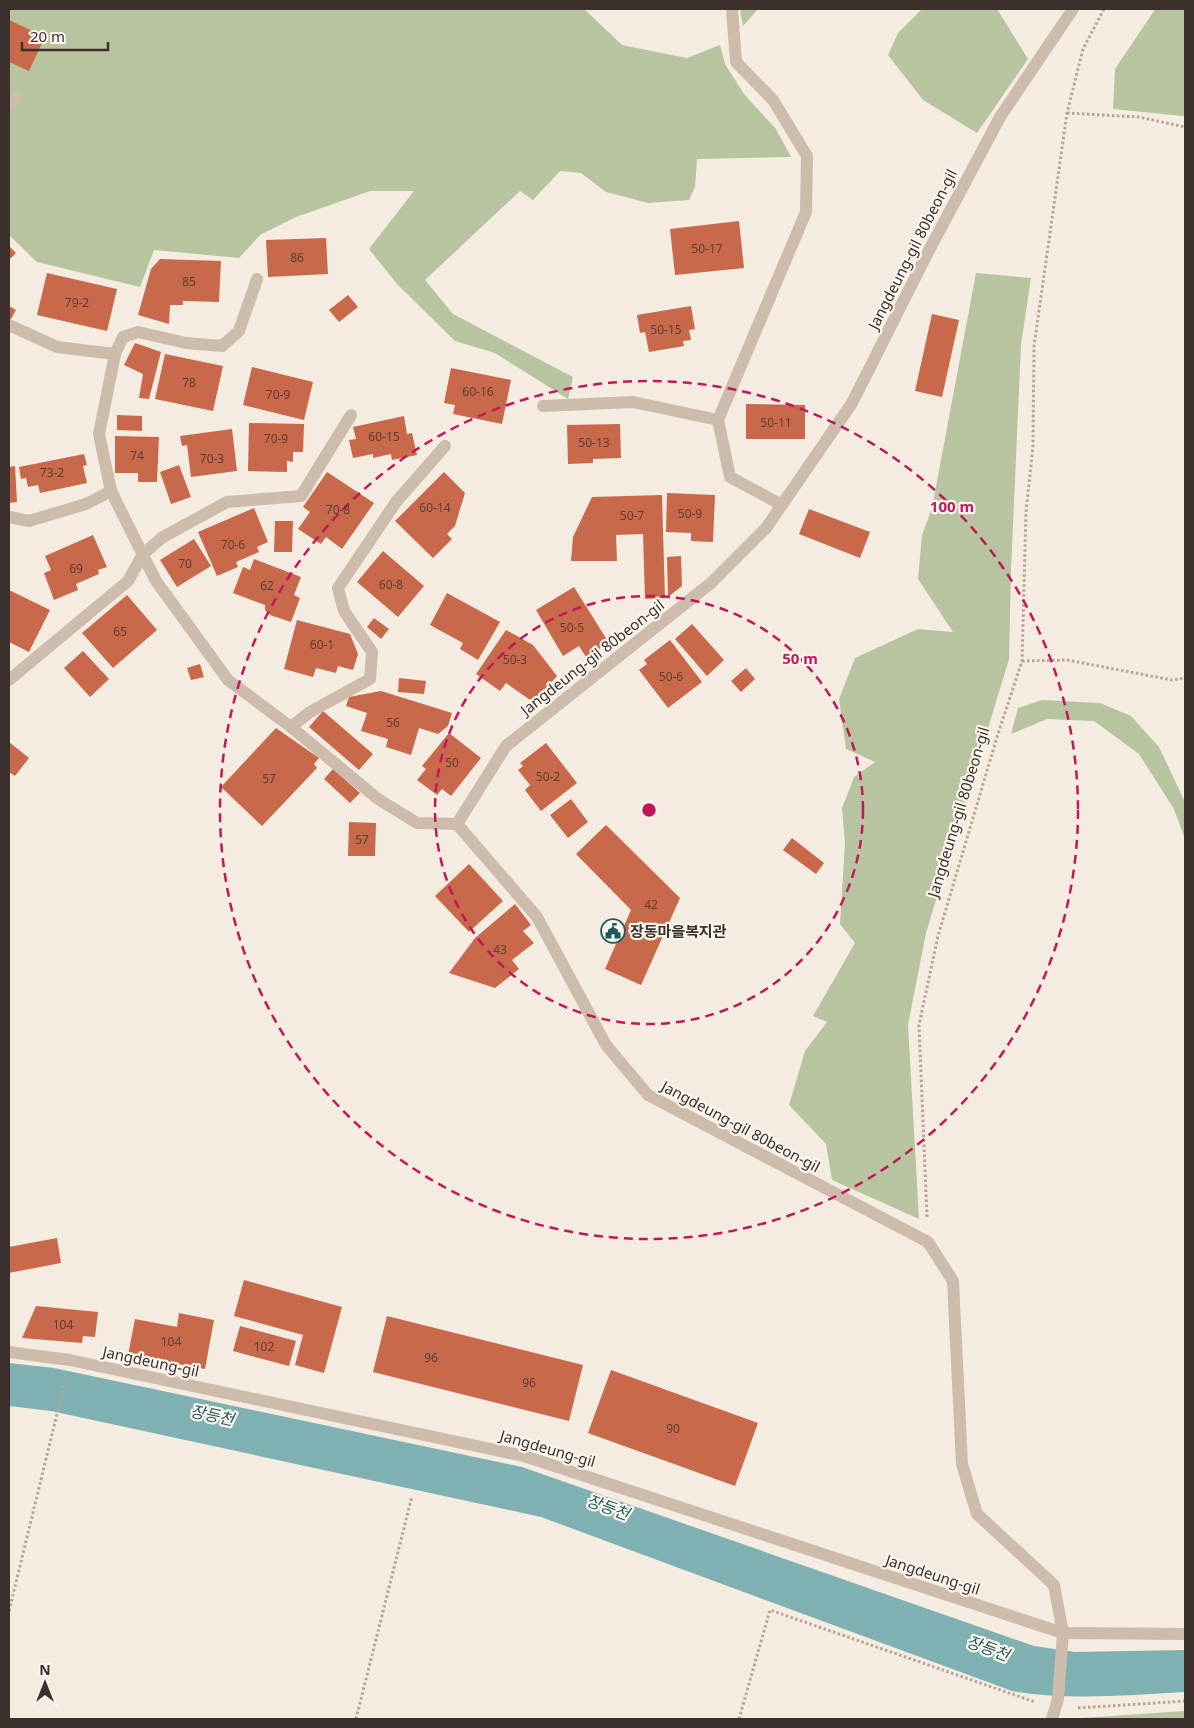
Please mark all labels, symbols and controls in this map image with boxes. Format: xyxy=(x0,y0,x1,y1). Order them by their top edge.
scale bar xyxy=(22,20,109,52)
text: 20 m xyxy=(30,26,65,46)
street label: Jangdeung-gil 80beon-gil xyxy=(862,166,961,334)
house number: 50-17 xyxy=(691,240,723,257)
house number: 86 xyxy=(290,249,304,266)
house number: 85 xyxy=(182,273,196,290)
house number: 79-2 xyxy=(65,294,89,311)
house number: 50-15 xyxy=(650,321,682,338)
house number: 78 xyxy=(182,374,196,391)
house number: 60-16 xyxy=(462,383,494,400)
house number: 70-9 xyxy=(266,386,290,403)
house number: 50-11 xyxy=(760,414,792,431)
house number: 60-15 xyxy=(368,428,400,445)
house number: 70-9 xyxy=(264,430,288,447)
house number: 50-13 xyxy=(578,434,610,451)
house number: 74 xyxy=(130,447,144,464)
house number: 70-3 xyxy=(200,450,224,467)
house number: 73-2 xyxy=(40,464,64,481)
text: 100 m xyxy=(930,496,974,516)
house number: 60-14 xyxy=(419,499,451,516)
house number: 70-8 xyxy=(326,501,350,518)
house number: 50-9 xyxy=(678,505,702,522)
house number: 50-7 xyxy=(620,507,644,524)
house number: 70-6 xyxy=(221,536,245,553)
house number: 70 xyxy=(178,555,192,572)
house number: 69 xyxy=(69,560,83,577)
house number: 60-8 xyxy=(379,576,403,593)
house number: 62 xyxy=(260,577,274,594)
street label: Jangdeung-gil 80beon-gil xyxy=(514,595,668,721)
house number: 50-5 xyxy=(560,619,584,636)
house number: 65 xyxy=(113,623,127,640)
house number: 60-1 xyxy=(310,636,334,653)
text: 50 m xyxy=(782,648,818,668)
house number: 50-3 xyxy=(503,651,527,668)
house number: 50-6 xyxy=(659,668,683,685)
house number: 56 xyxy=(386,714,400,731)
street label: Jangdeung-gil 80beon-gil xyxy=(922,724,993,902)
house number: 50 xyxy=(445,754,459,771)
house number: 50-2 xyxy=(536,768,560,785)
house number: 57 xyxy=(262,770,276,787)
centre of rings xyxy=(640,801,658,819)
house number: 57 xyxy=(355,831,369,848)
house number: 42 xyxy=(644,896,658,913)
public building icon: 장동마을복지관 xyxy=(600,918,626,944)
place label: 장동마을복지관 xyxy=(630,921,727,941)
house number: 43 xyxy=(493,941,507,958)
street label: Jangdeung-gil 80beon-gil xyxy=(656,1075,824,1176)
house number: 104 xyxy=(53,1316,73,1333)
house number: 104 xyxy=(161,1333,181,1350)
house number: 102 xyxy=(254,1338,274,1355)
street label: Jangdeung-gil xyxy=(99,1341,201,1381)
house number: 96 xyxy=(424,1349,438,1366)
house number: 96 xyxy=(522,1374,536,1391)
water label: 장등천 xyxy=(188,1400,238,1431)
house number: 90 xyxy=(666,1420,680,1437)
street label: Jangdeung-gil xyxy=(496,1424,598,1471)
water label: 장등천 xyxy=(583,1489,635,1526)
street label: Jangdeung-gil xyxy=(881,1549,983,1599)
water label: 장등천 xyxy=(963,1630,1015,1667)
north arrow xyxy=(20,1658,70,1708)
text: N xyxy=(39,1660,51,1679)

